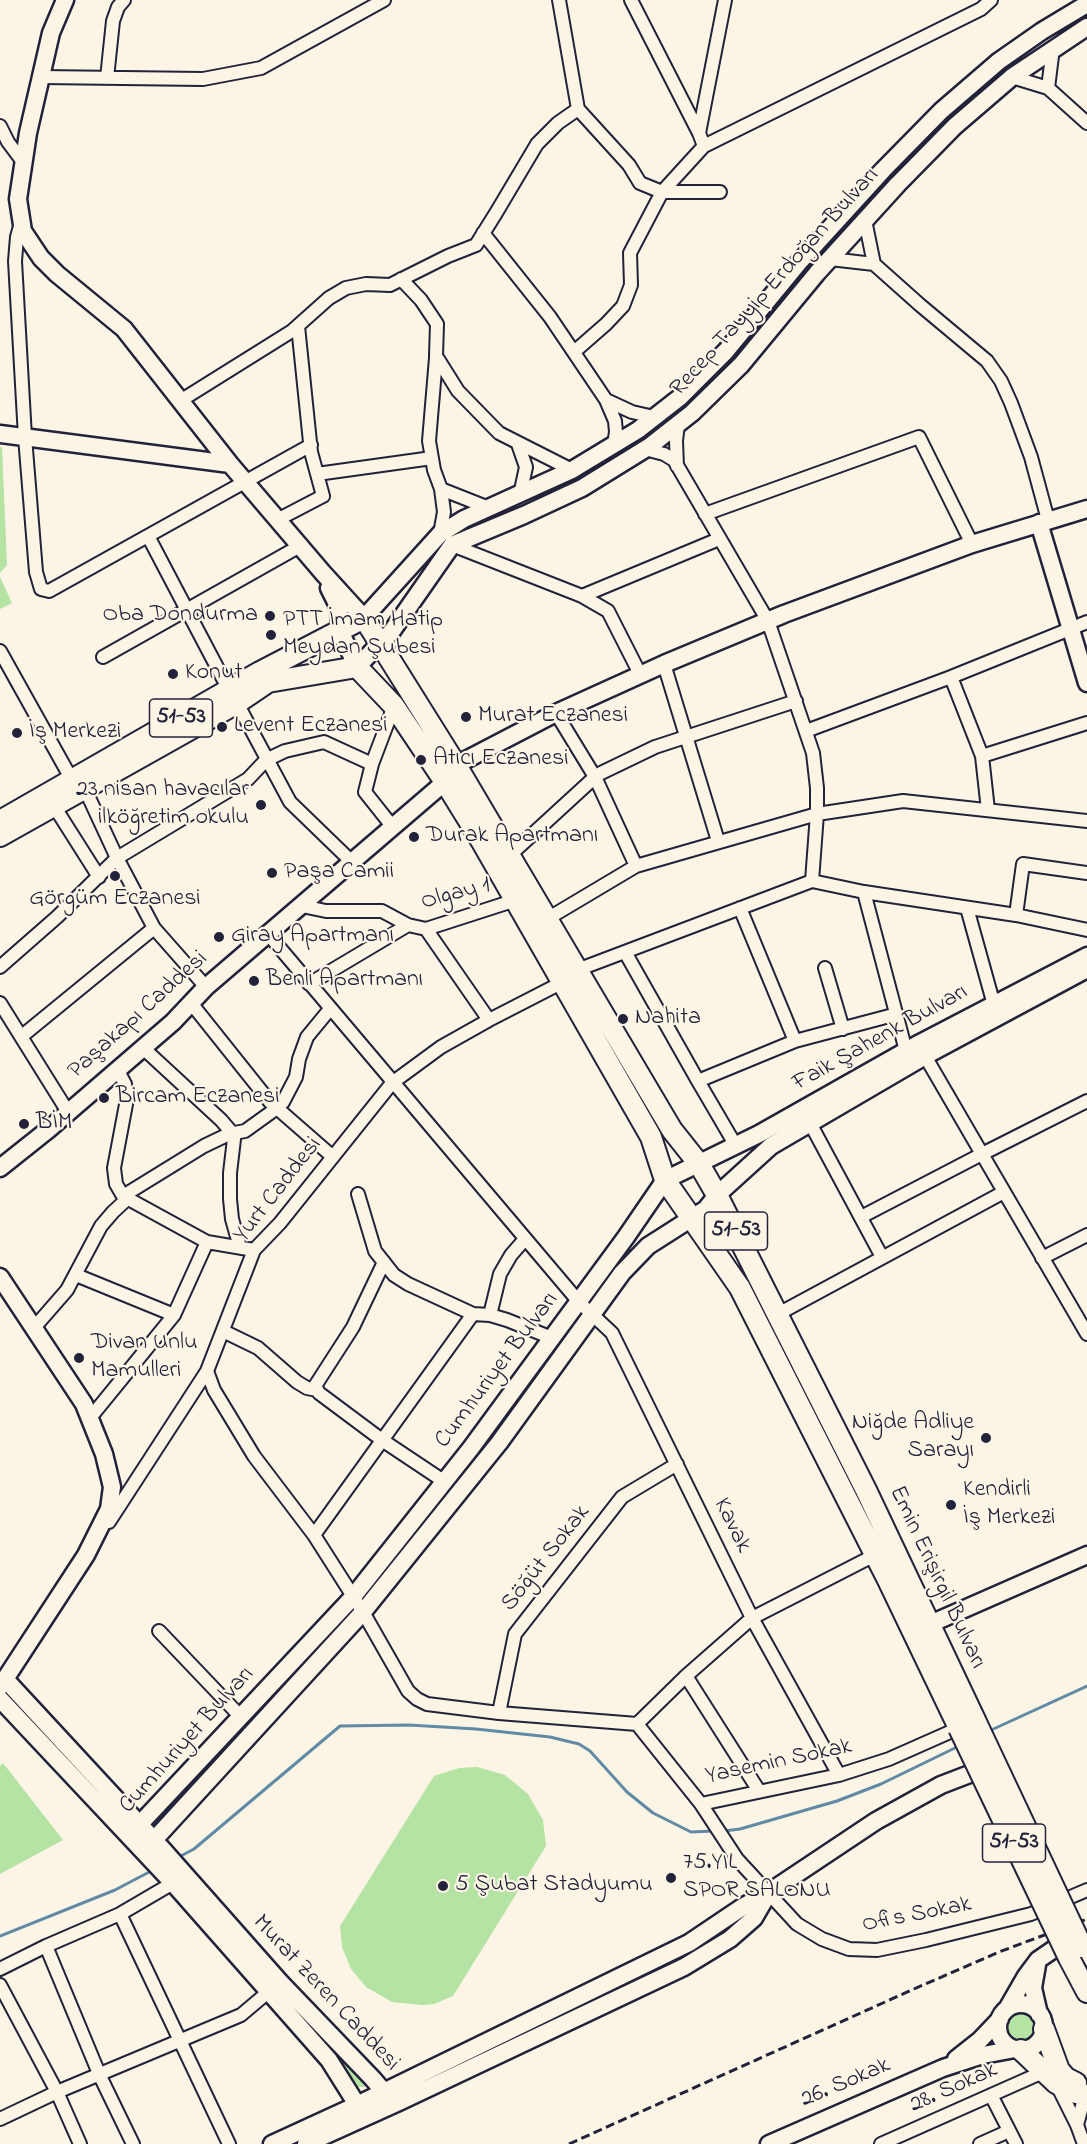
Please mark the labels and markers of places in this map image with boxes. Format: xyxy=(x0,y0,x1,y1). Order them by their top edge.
place label: Oba Dondurma xyxy=(103,602,258,630)
place label: PTT İmam Hatip Meydan Şubesi xyxy=(283,607,443,663)
marker: Oba Dondurma xyxy=(263,609,277,623)
marker: PTT İmam Hatip Meydan Şubesi xyxy=(264,628,278,642)
place label: Konut xyxy=(185,660,243,688)
marker: Konut xyxy=(166,667,180,681)
place label: Murat Eczanesi xyxy=(478,703,628,731)
marker: Murat Eczanesi xyxy=(459,710,473,724)
place label: Levent Eczanesi xyxy=(234,713,388,741)
place label: İş Merkezi xyxy=(29,719,121,747)
marker: Levent Eczanesi xyxy=(215,720,229,734)
marker: İş Merkezi xyxy=(10,726,24,740)
place label: Atıcı Eczanesi xyxy=(433,746,568,774)
marker: Atıcı Eczanesi xyxy=(414,753,428,767)
place label: 23 nisan havacılar ilköğretim okulu xyxy=(76,777,249,833)
marker: 23 nisan havacılar ilköğretim okulu xyxy=(254,798,268,812)
place label: Durak Apartmanı xyxy=(426,823,598,851)
marker: Durak Apartmanı xyxy=(407,830,421,844)
place label: Paşa Camii xyxy=(284,859,394,887)
marker: Paşa Camii xyxy=(265,866,279,880)
marker: Görgüm Eczanesi xyxy=(108,869,122,883)
place label: Görgüm Eczanesi xyxy=(29,886,201,914)
place label: Giray Apartmanı xyxy=(231,923,394,951)
marker: Giray Apartmanı xyxy=(212,930,226,944)
place label: Benli Apartmanı xyxy=(266,967,423,995)
marker: Benli Apartmanı xyxy=(247,974,261,988)
place label: Nahita xyxy=(635,1005,701,1033)
marker: Nahita xyxy=(616,1012,630,1026)
place label: Bircam Eczanesi xyxy=(116,1084,279,1112)
marker: Bircam Eczanesi xyxy=(97,1091,111,1105)
place label: BİM xyxy=(36,1110,72,1138)
marker: BİM xyxy=(17,1117,31,1131)
place label: Divan Unlu Mamulleri xyxy=(91,1330,198,1386)
marker: Divan Unlu Mamulleri xyxy=(72,1351,86,1365)
place label: Niğde Adliye Sarayı xyxy=(852,1410,974,1466)
marker: Niğde Adliye Sarayı xyxy=(979,1431,993,1445)
place label: Kendirli İş Merkezi xyxy=(963,1477,1055,1533)
marker: Kendirli İş Merkezi xyxy=(944,1498,958,1512)
place label: 75.YIL SPOR SALONU xyxy=(683,1850,831,1906)
marker: 75.YIL SPOR SALONU xyxy=(664,1871,678,1885)
place label: 5 Şubat Stadyumu xyxy=(455,1872,653,1900)
marker: 5 Şubat Stadyumu xyxy=(436,1879,450,1893)

